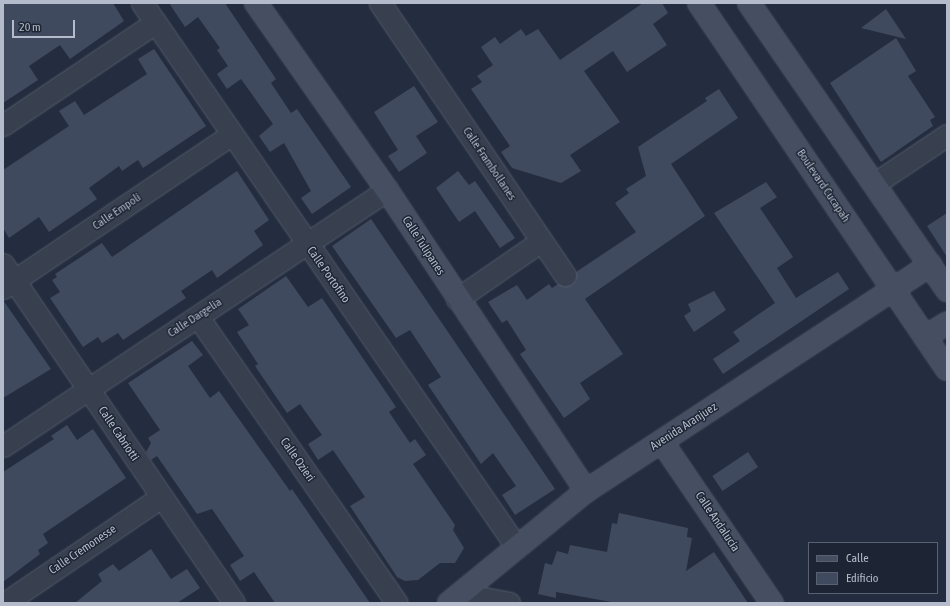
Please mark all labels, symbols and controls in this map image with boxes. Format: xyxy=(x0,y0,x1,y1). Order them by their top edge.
scale bar xyxy=(14,12,77,38)
text: 20 m xyxy=(19,20,41,34)
street label: Calle Frambollanes xyxy=(459,125,519,203)
street label: Boulevard Cucapah xyxy=(793,147,853,225)
street label: Calle Empoli xyxy=(90,191,144,233)
street label: Calle Tulipanes xyxy=(399,214,447,278)
street label: Calle Portofino xyxy=(303,244,353,306)
street label: Calle Dargelia xyxy=(165,295,225,341)
street label: Avenida Aranjuez xyxy=(648,400,720,454)
street label: Calle Cabriotti xyxy=(95,404,141,464)
street label: Calle Ozieri xyxy=(277,435,317,485)
street label: Calle Andalucía xyxy=(692,489,742,555)
street label: Calle Cremonesse xyxy=(47,522,119,578)
legend xyxy=(808,542,938,594)
text: Calle xyxy=(846,551,869,565)
text: Edificio xyxy=(846,571,878,585)

